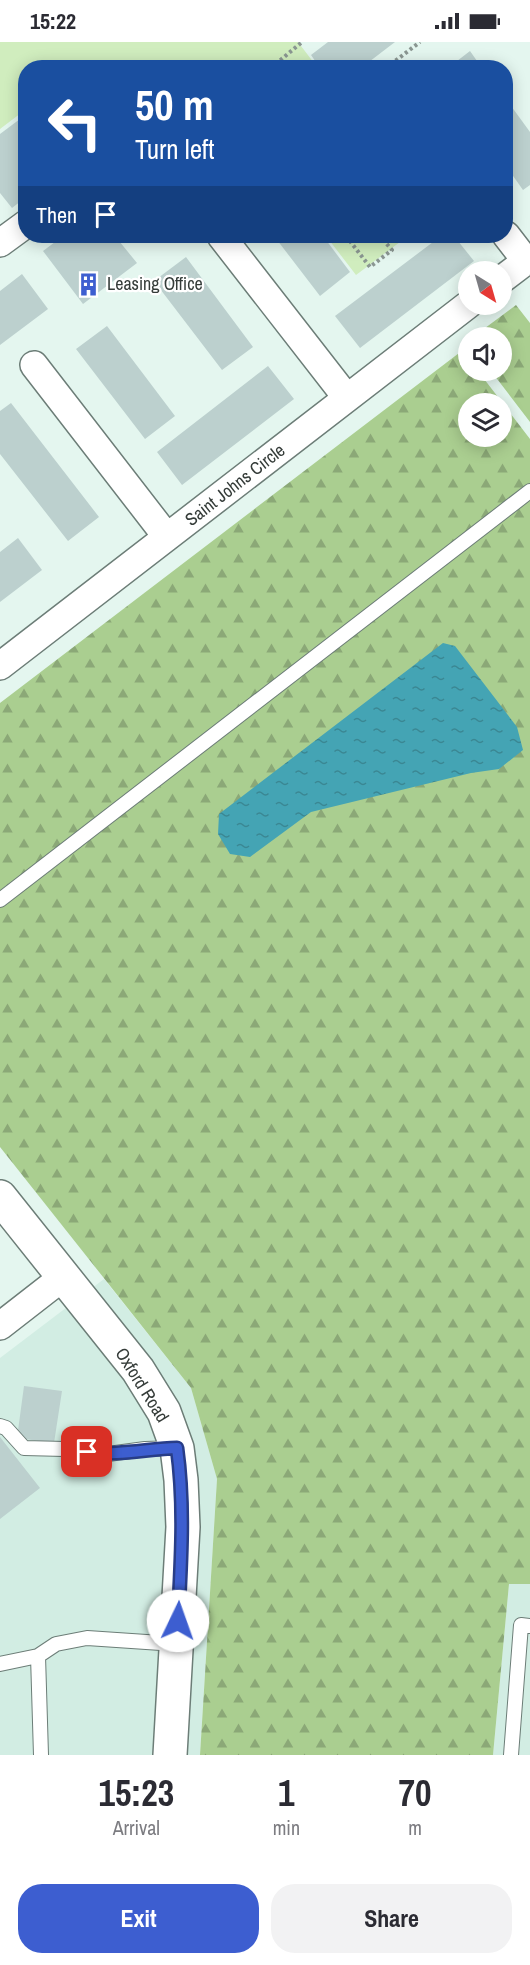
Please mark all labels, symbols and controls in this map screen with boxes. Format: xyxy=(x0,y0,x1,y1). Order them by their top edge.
text: 15:22 xyxy=(30,6,76,36)
text: 50 m xyxy=(135,77,214,133)
icon: left xyxy=(36,84,114,162)
text: Turn left xyxy=(135,131,214,167)
icon: arrive xyxy=(89,198,122,231)
text: Then xyxy=(36,200,77,230)
north arrow xyxy=(458,261,512,315)
map controls xyxy=(458,261,512,447)
building icon: Leasing Office xyxy=(76,271,102,297)
place label: Leasing Office xyxy=(107,271,203,296)
button: sound xyxy=(458,327,512,381)
button: layers xyxy=(458,393,512,447)
street label: Saint Johns Circle xyxy=(179,438,290,532)
street label: Oxford Road xyxy=(110,1343,175,1427)
pin xyxy=(61,1426,112,1477)
icon: arrive xyxy=(70,1435,103,1468)
position arrow xyxy=(146,1589,210,1653)
text: 15:23 xyxy=(99,1769,174,1817)
text: 1 xyxy=(278,1769,295,1817)
text: 70 xyxy=(399,1769,431,1817)
text: Arrival xyxy=(113,1814,160,1841)
text: min xyxy=(273,1814,300,1841)
text: m xyxy=(408,1814,422,1841)
button: Exit xyxy=(18,1884,259,1953)
button: Share xyxy=(271,1884,512,1953)

